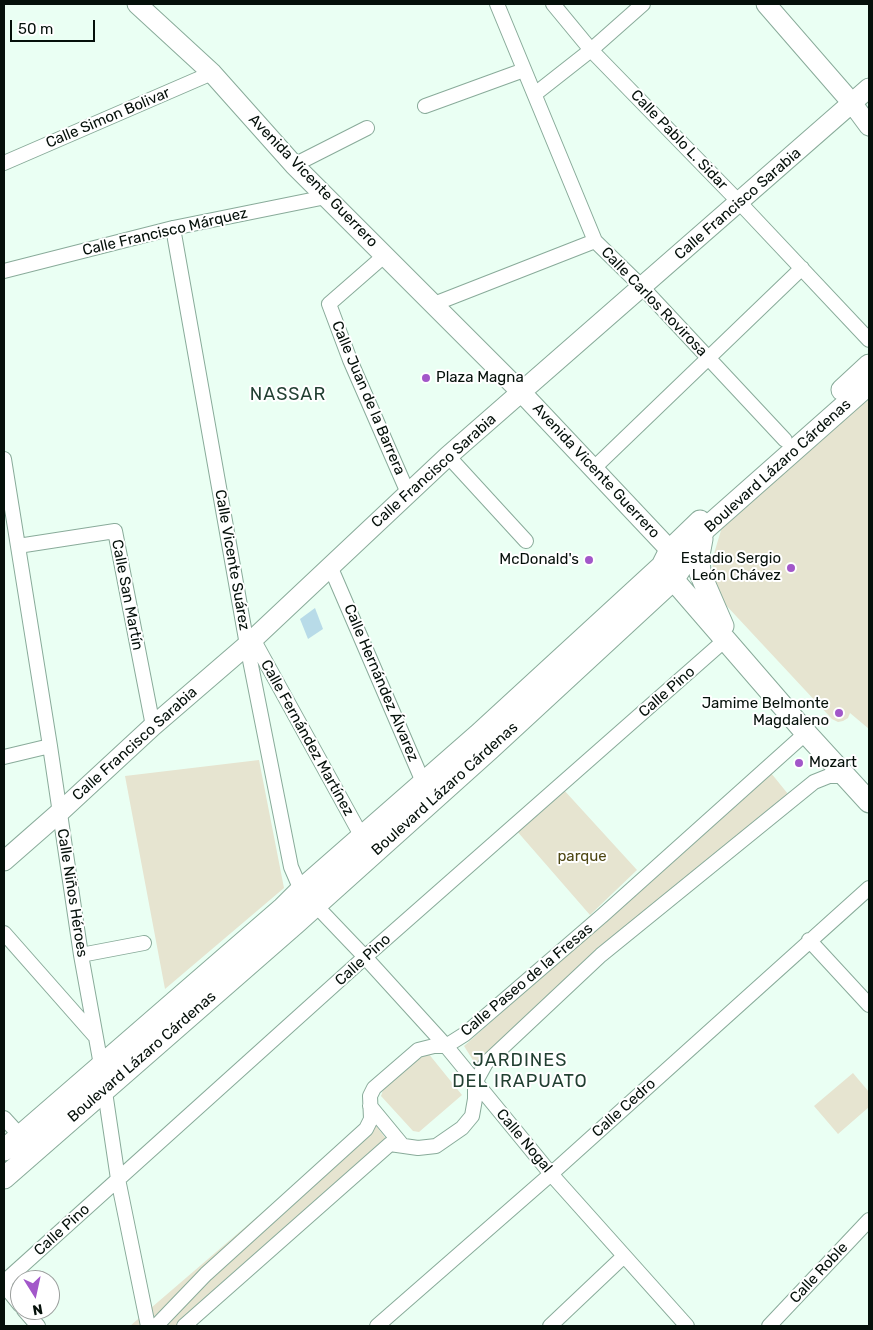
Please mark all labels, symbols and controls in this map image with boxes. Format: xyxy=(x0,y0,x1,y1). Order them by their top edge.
scale bar xyxy=(12,10,98,42)
text: 50 m xyxy=(18,20,53,38)
street label: Calle Simon Bolivar xyxy=(43,84,173,152)
street label: Calle Pablo L. Sidar xyxy=(627,86,731,194)
street label: Avenida Vicente Guerrero xyxy=(245,111,381,251)
street label: Calle Francisco Sarabia xyxy=(671,144,805,264)
street label: Calle Francisco Márquez xyxy=(81,204,249,260)
street label: Calle Carlos Rovirosa xyxy=(597,243,711,361)
street label: Calle Juan de la Barrera xyxy=(327,318,409,478)
place label: Plaza Magna xyxy=(436,369,524,387)
marker: Plaza Magna xyxy=(420,372,432,384)
district label: NASSAR xyxy=(249,384,327,406)
street label: Boulevard Lázaro Cárdenas xyxy=(701,396,855,536)
street label: Avenida Vicente Guerrero xyxy=(529,400,663,542)
street label: Calle Francisco Sarabia xyxy=(368,410,500,532)
street label: Calle Vicente Suárez xyxy=(211,488,253,632)
street label: Calle San Martín xyxy=(107,538,147,652)
place label: Estadio Sergio León Chávez xyxy=(681,550,781,585)
place label: McDonald's xyxy=(499,551,579,569)
marker: McDonald's xyxy=(583,554,595,566)
marker: Estadio Sergio León Chávez xyxy=(785,562,797,574)
street label: Calle Hernández Álvarez xyxy=(340,602,422,764)
street label: Calle Fernández Martínez xyxy=(256,657,358,819)
street label: Calle Pino xyxy=(635,663,699,721)
street label: Calle Francisco Sarabia xyxy=(69,683,201,805)
place label: Jamime Belmonte Magdaleno xyxy=(702,695,829,730)
marker: Jamime Belmonte Magdaleno xyxy=(833,707,845,719)
street label: Boulevard Lázaro Cárdenas xyxy=(368,719,522,859)
place label: Mozart xyxy=(809,754,857,772)
marker: Mozart xyxy=(793,757,805,769)
street label: Calle Niños Héroes xyxy=(53,827,91,959)
park label: parque xyxy=(557,848,607,866)
street label: Calle Paseo de la Fresas xyxy=(457,920,597,1040)
street label: Calle Pino xyxy=(331,930,395,990)
street label: Boulevard Lázaro Cárdenas xyxy=(64,988,220,1126)
district label: JARDINES DEL IRAPUATO xyxy=(451,1050,589,1092)
street label: Calle Cedro xyxy=(589,1075,659,1141)
street label: Calle Nogal xyxy=(492,1106,556,1176)
street label: Calle Pino xyxy=(30,1200,94,1260)
street label: Calle Roble xyxy=(786,1239,852,1307)
north arrow xyxy=(10,1270,60,1320)
text: N xyxy=(31,1300,44,1319)

